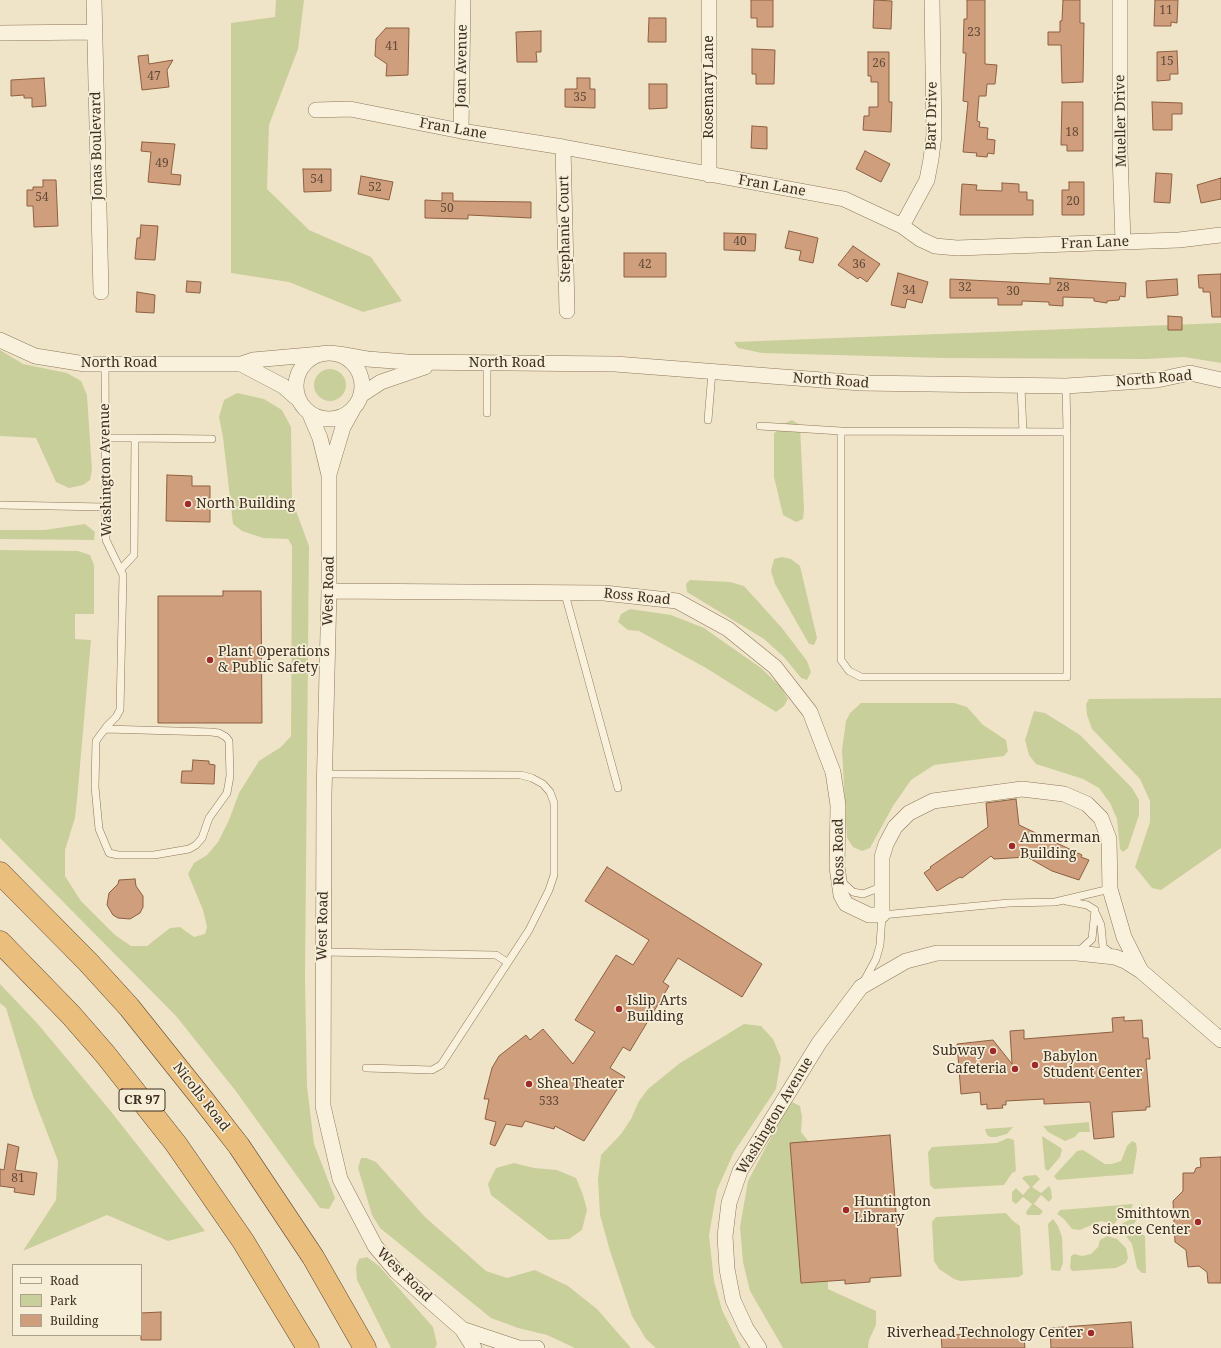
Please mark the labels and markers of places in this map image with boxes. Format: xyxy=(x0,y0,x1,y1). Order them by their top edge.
place label: North Building xyxy=(196,496,295,512)
marker: North Building xyxy=(183,499,193,509)
place label: Plant Operations & Public Safety xyxy=(218,644,330,676)
marker: Plant Operations & Public Safety xyxy=(205,655,215,665)
place label: Ammerman Building xyxy=(1020,830,1101,862)
marker: Ammerman Building xyxy=(1007,841,1017,851)
place label: Islip Arts Building xyxy=(627,993,687,1026)
marker: Islip Arts Building xyxy=(614,1004,624,1014)
place label: Subway xyxy=(932,1043,985,1059)
marker: Subway xyxy=(988,1046,998,1056)
place label: Babylon Student Center xyxy=(1043,1049,1142,1082)
marker: Babylon Student Center xyxy=(1030,1060,1040,1070)
place label: Cafeteria xyxy=(946,1061,1007,1077)
marker: Cafeteria xyxy=(1010,1064,1020,1074)
place label: Shea Theater xyxy=(537,1076,624,1092)
marker: Shea Theater xyxy=(524,1079,534,1089)
place label: Huntington Library xyxy=(854,1194,931,1226)
marker: Huntington Library xyxy=(841,1205,851,1215)
place label: Smithtown Science Center xyxy=(1092,1206,1190,1238)
marker: Smithtown Science Center xyxy=(1193,1217,1203,1227)
place label: Riverhead Technology Center xyxy=(887,1325,1083,1341)
marker: Riverhead Technology Center xyxy=(1086,1328,1096,1338)

